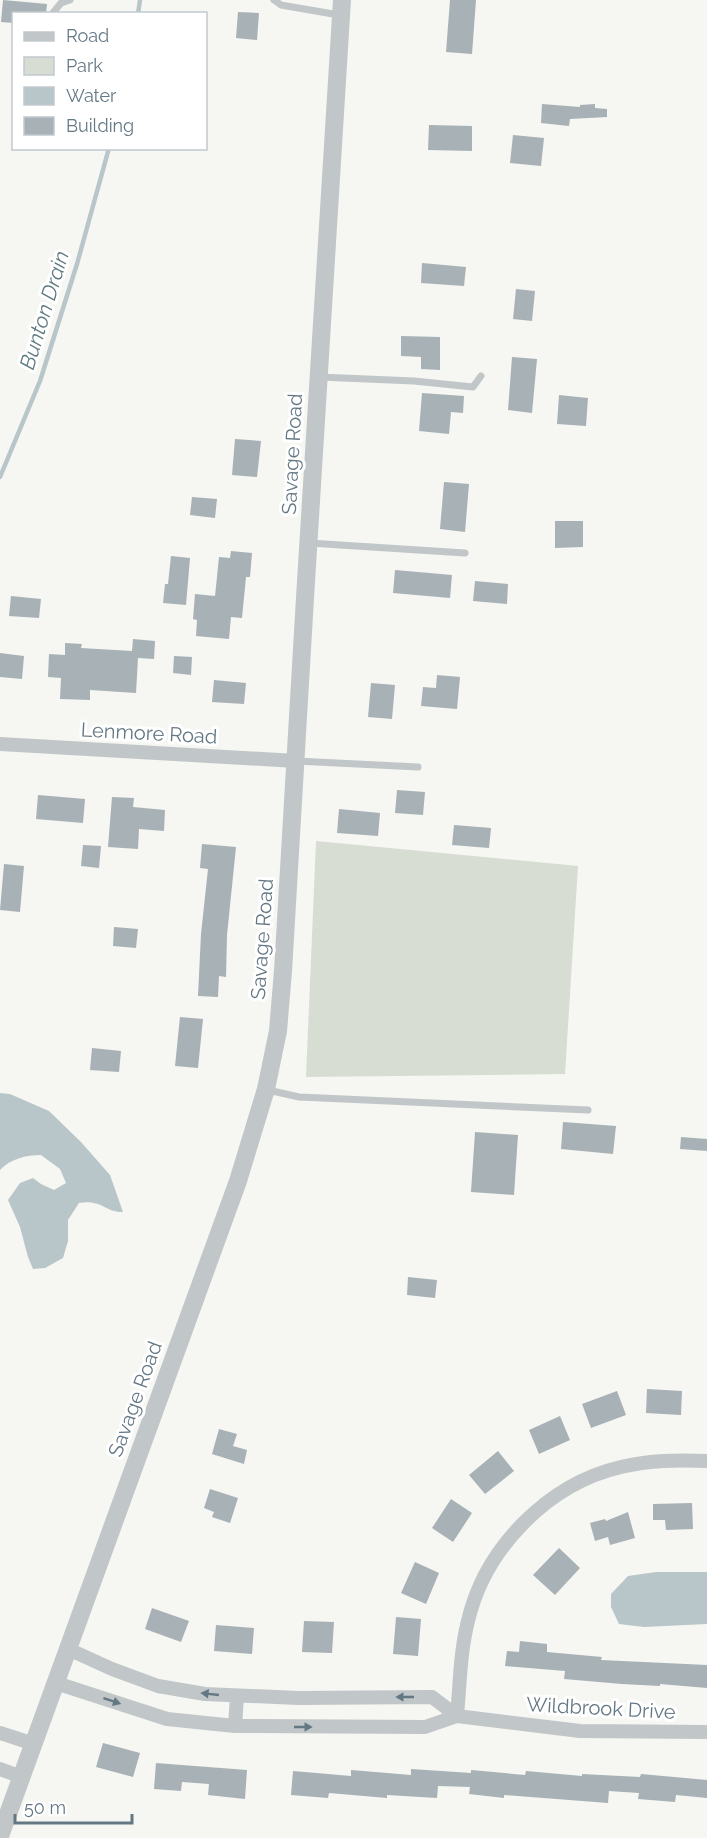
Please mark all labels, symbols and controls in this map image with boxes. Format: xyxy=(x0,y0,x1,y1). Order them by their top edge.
legend xyxy=(12,12,207,150)
text: Road xyxy=(66,25,109,46)
text: Park xyxy=(66,55,103,76)
text: Water xyxy=(66,85,117,106)
text: Building xyxy=(66,115,134,136)
water label: Bunton Drain xyxy=(14,248,74,372)
street label: Savage Road xyxy=(277,393,307,515)
street label: Lenmore Road xyxy=(80,717,218,749)
street label: Savage Road xyxy=(246,878,278,1000)
street label: Savage Road xyxy=(103,1338,167,1460)
one-way arrow xyxy=(200,1689,219,1699)
one-way arrow xyxy=(395,1692,414,1702)
street label: Wildbrook Drive xyxy=(526,1692,676,1724)
one-way arrow xyxy=(103,1697,121,1706)
one-way arrow xyxy=(294,1722,313,1732)
scale bar xyxy=(15,1787,132,1825)
text: 50 m xyxy=(24,1797,66,1818)

